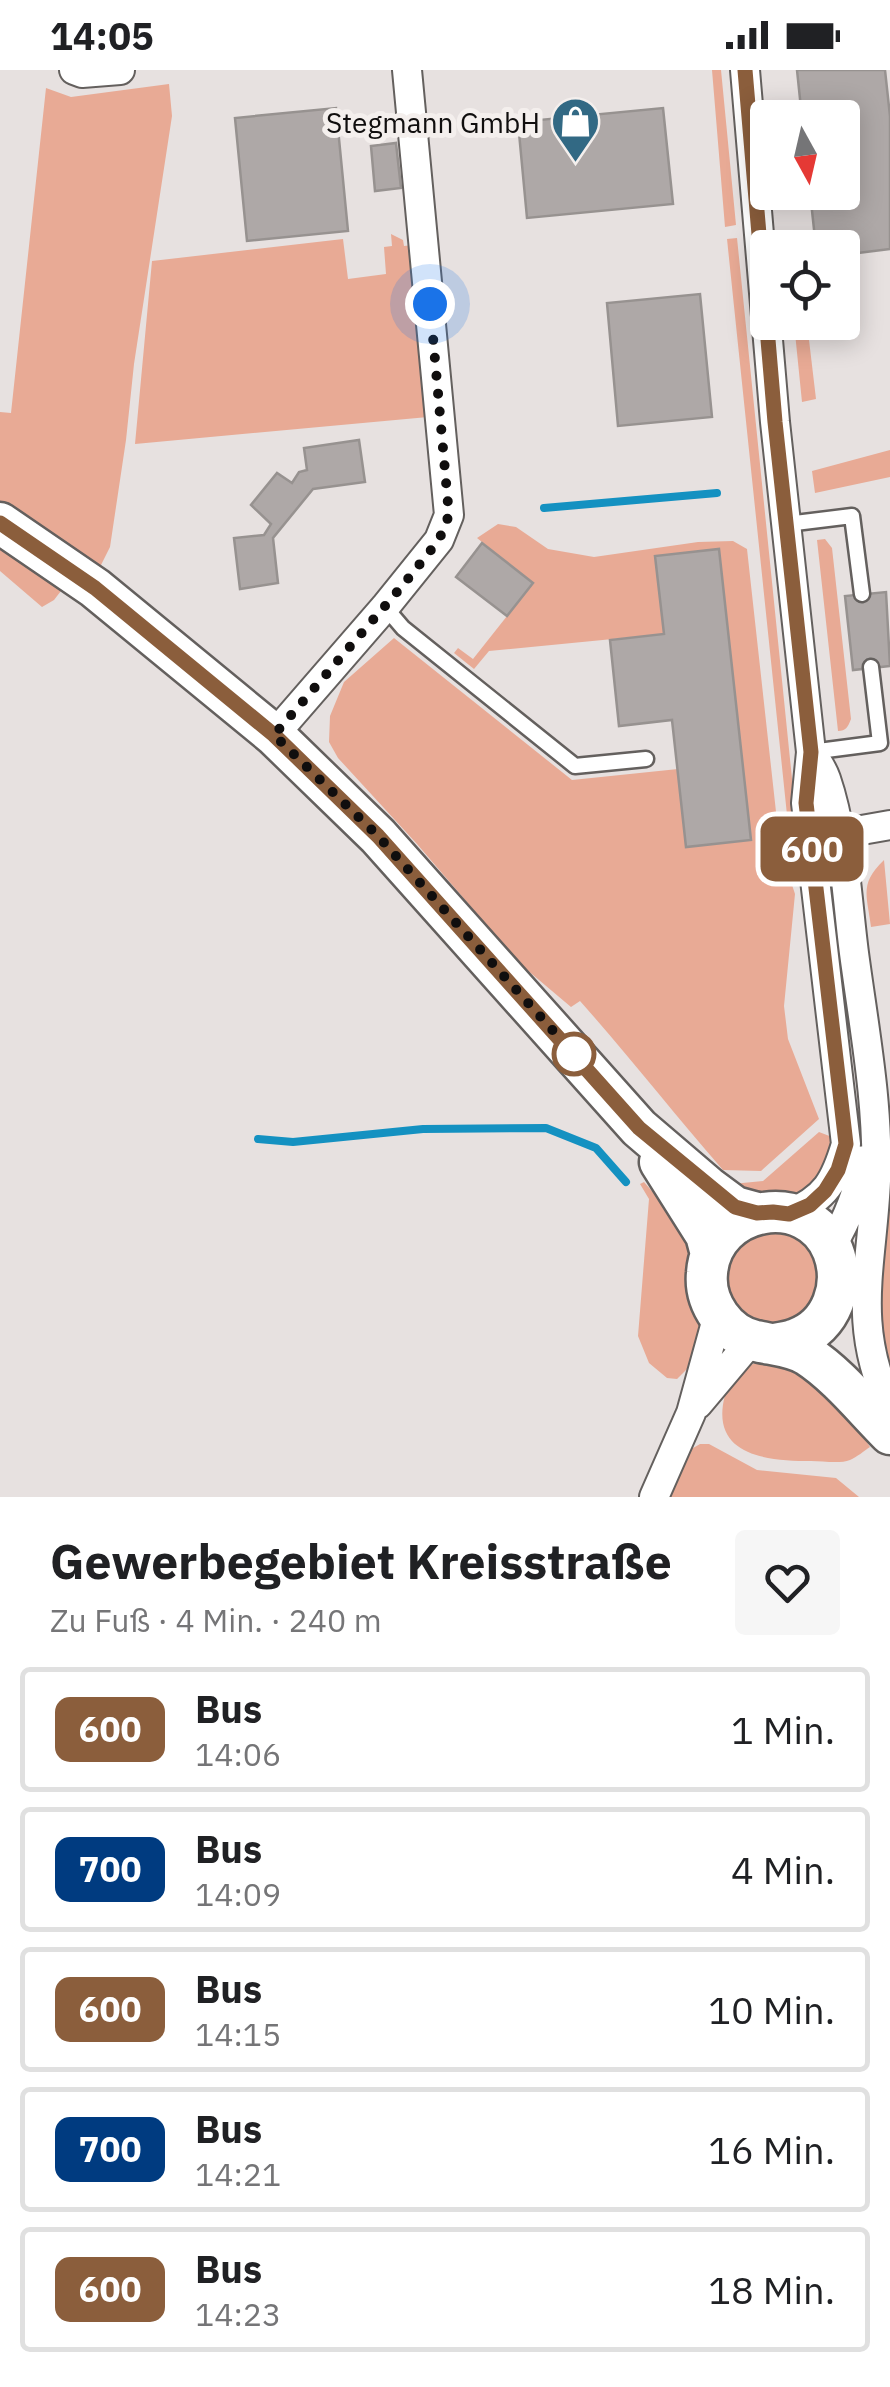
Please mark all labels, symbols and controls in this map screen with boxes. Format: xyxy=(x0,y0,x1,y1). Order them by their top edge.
text: 14:05 xyxy=(50,11,154,60)
shop icon: Stegmann GmbH xyxy=(549,96,601,164)
north arrow xyxy=(750,100,860,210)
map controls xyxy=(750,100,860,340)
place label: Stegmann GmbH xyxy=(326,104,540,141)
button: locate xyxy=(750,230,860,340)
your location xyxy=(405,279,455,329)
line badge: 600 xyxy=(754,816,870,882)
text: 600 xyxy=(780,826,844,872)
unlabelled marker xyxy=(553,1033,595,1075)
text: Gewerbegebiet Kreisstraße xyxy=(50,1530,672,1592)
button: heart xyxy=(735,1530,840,1635)
text: Zu Fuß · 4 Min. · 240 m xyxy=(50,1599,382,1641)
text: Bus xyxy=(195,1684,262,1733)
text: 1 Min. xyxy=(731,1705,835,1754)
text: 600 xyxy=(78,1706,142,1752)
text: 14:06 xyxy=(195,1733,281,1775)
text: Bus xyxy=(195,1824,262,1873)
text: 4 Min. xyxy=(731,1845,835,1894)
text: 700 xyxy=(78,1846,142,1892)
text: 14:09 xyxy=(195,1873,281,1915)
text: Bus xyxy=(195,1964,262,2013)
text: 10 Min. xyxy=(708,1985,835,2034)
text: 600 xyxy=(78,1986,142,2032)
text: 14:15 xyxy=(195,2013,281,2055)
text: Bus xyxy=(195,2104,262,2153)
text: 16 Min. xyxy=(708,2125,835,2174)
text: 700 xyxy=(78,2126,142,2172)
text: 14:21 xyxy=(195,2153,281,2195)
text: Bus xyxy=(195,2244,262,2293)
text: 18 Min. xyxy=(708,2265,835,2314)
text: 600 xyxy=(78,2266,142,2312)
text: 14:23 xyxy=(195,2293,281,2335)

